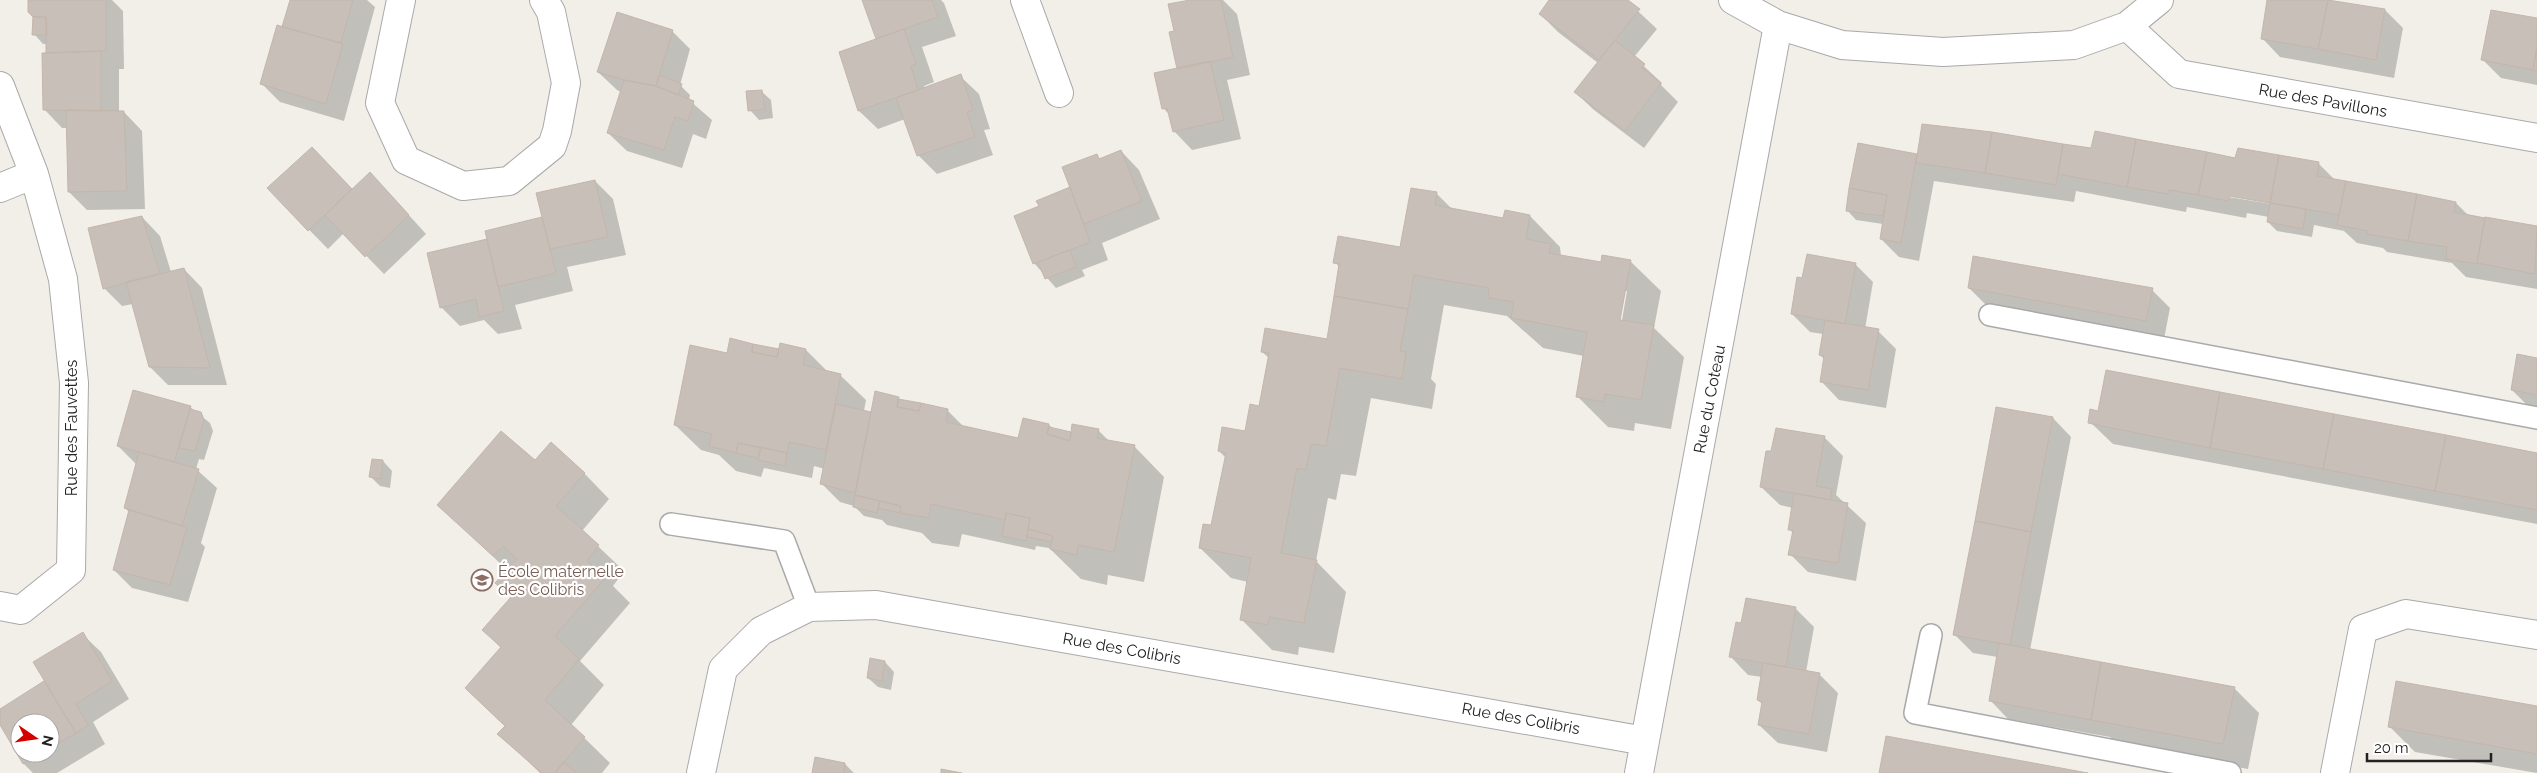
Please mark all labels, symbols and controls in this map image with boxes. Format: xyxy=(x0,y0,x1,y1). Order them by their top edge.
street label: Rue des Pavillons xyxy=(2257,80,2389,121)
street label: Rue du Coteau xyxy=(1690,343,1729,455)
street label: Rue des Fauvettes xyxy=(62,360,81,496)
place label: École maternelle des Colibris xyxy=(498,561,624,599)
school or university icon: École maternelle des Colibris xyxy=(470,568,494,592)
street label: Rue des Colibris xyxy=(1061,629,1183,668)
street label: Rue des Colibris xyxy=(1460,699,1582,738)
north arrow xyxy=(10,713,60,763)
scale bar xyxy=(2367,730,2491,762)
text: N xyxy=(39,734,57,748)
text: 20 m xyxy=(2374,739,2409,757)

